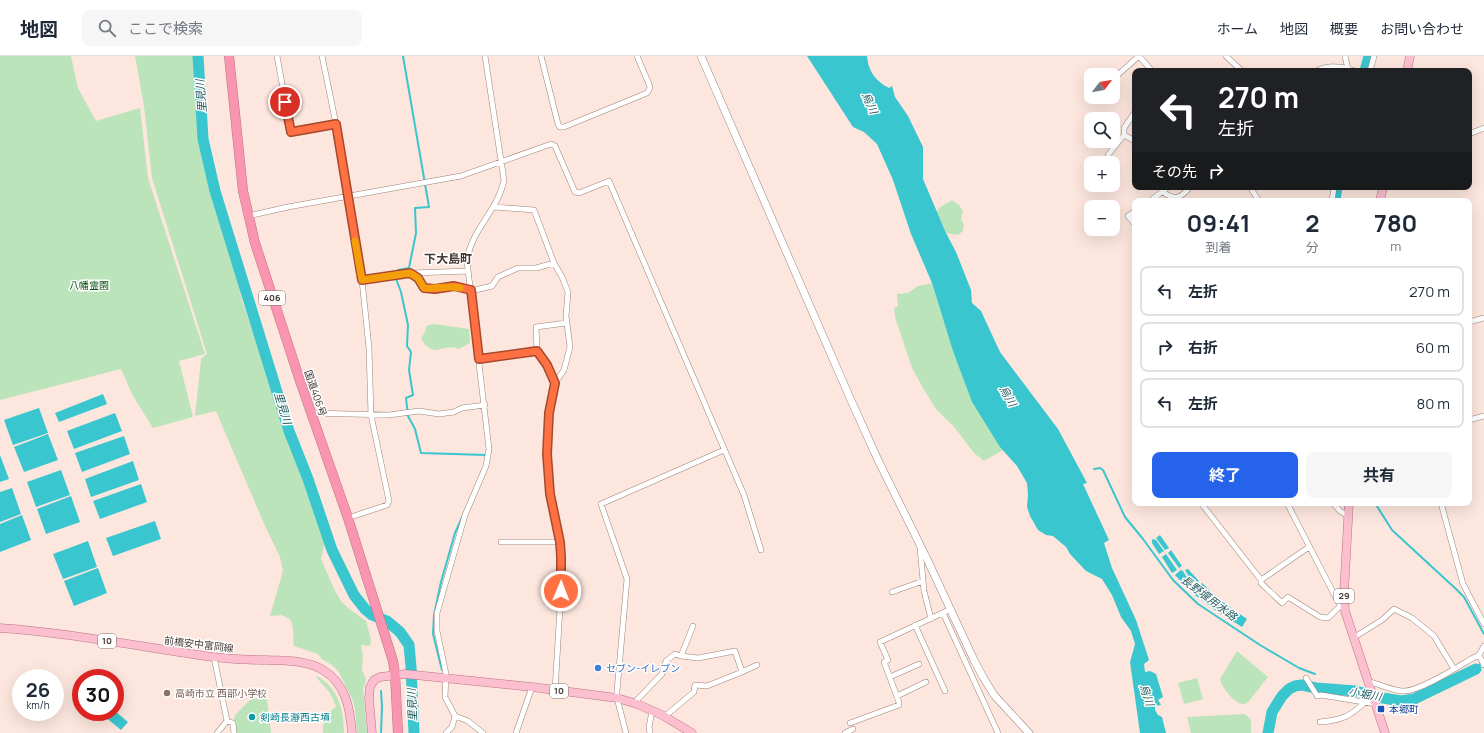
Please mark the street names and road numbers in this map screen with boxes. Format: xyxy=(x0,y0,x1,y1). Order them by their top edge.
road number: 406 xyxy=(259,291,285,305)
street label: 国道406号 xyxy=(302,368,330,418)
road number: 29 xyxy=(1334,589,1354,603)
street label: 前橋安中富岡線 xyxy=(163,633,235,655)
road number: 10 xyxy=(98,634,116,648)
road number: 10 xyxy=(550,684,568,698)

